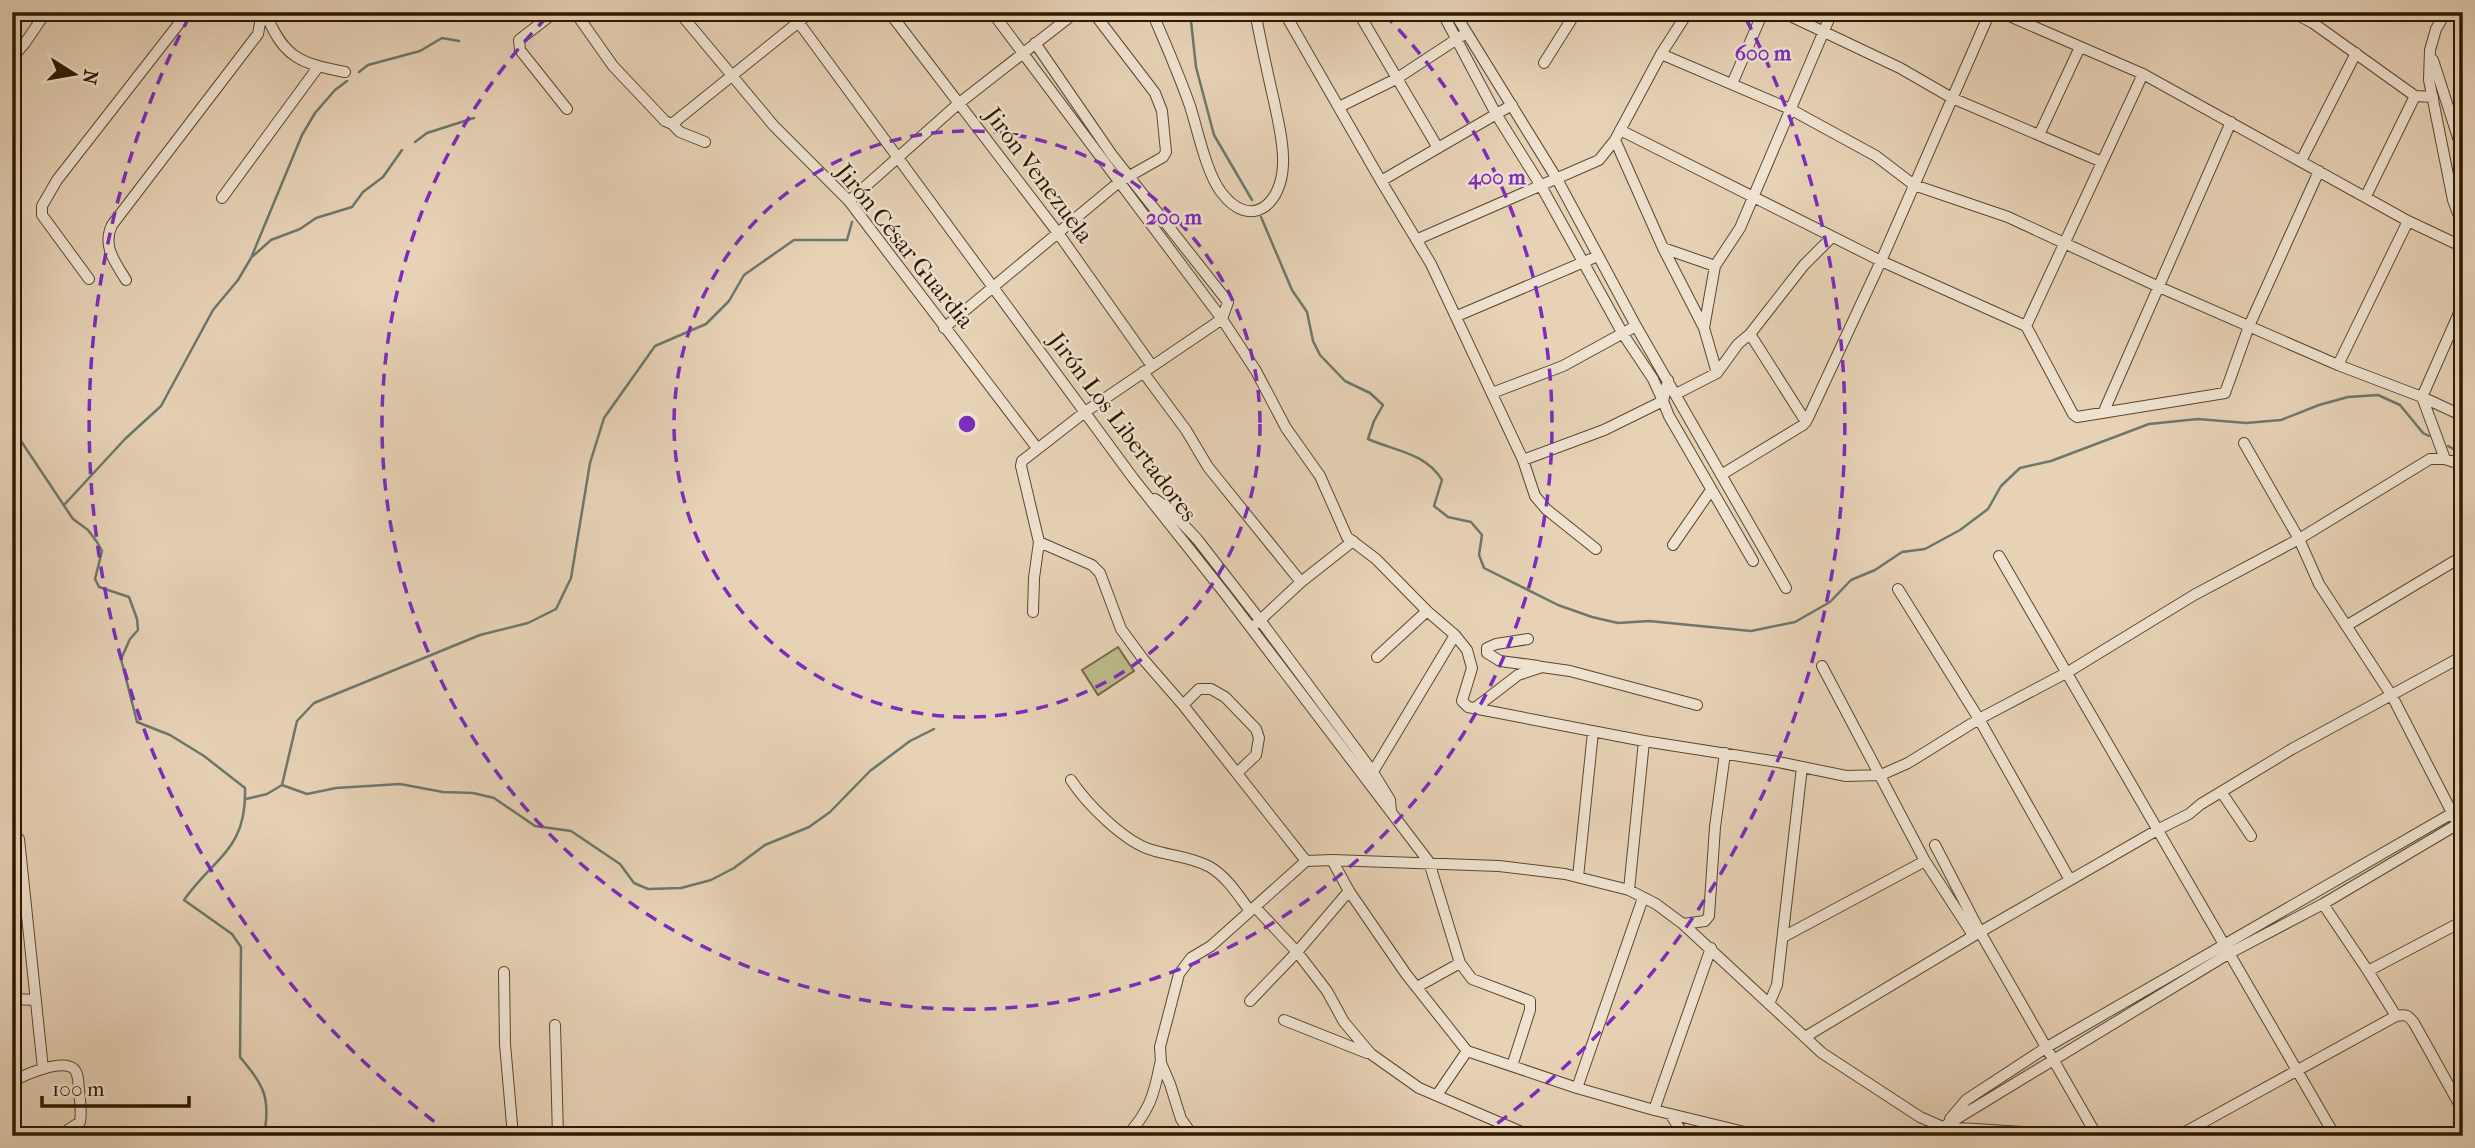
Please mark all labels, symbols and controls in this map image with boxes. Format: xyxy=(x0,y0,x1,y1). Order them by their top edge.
north arrow xyxy=(38,38,108,108)
text: 600 m xyxy=(1735,41,1792,65)
text: N xyxy=(77,68,102,87)
street label: Jirón Venezuela xyxy=(978,100,1100,249)
street label: Jirón César Guardia xyxy=(829,157,980,334)
text: 400 m xyxy=(1467,165,1526,190)
text: 200 m xyxy=(1146,205,1203,229)
street label: Jirón Los Libertadores xyxy=(1042,325,1203,527)
centre of rings xyxy=(955,412,979,436)
scale bar xyxy=(42,1064,189,1108)
text: 100 m xyxy=(52,1077,105,1101)

